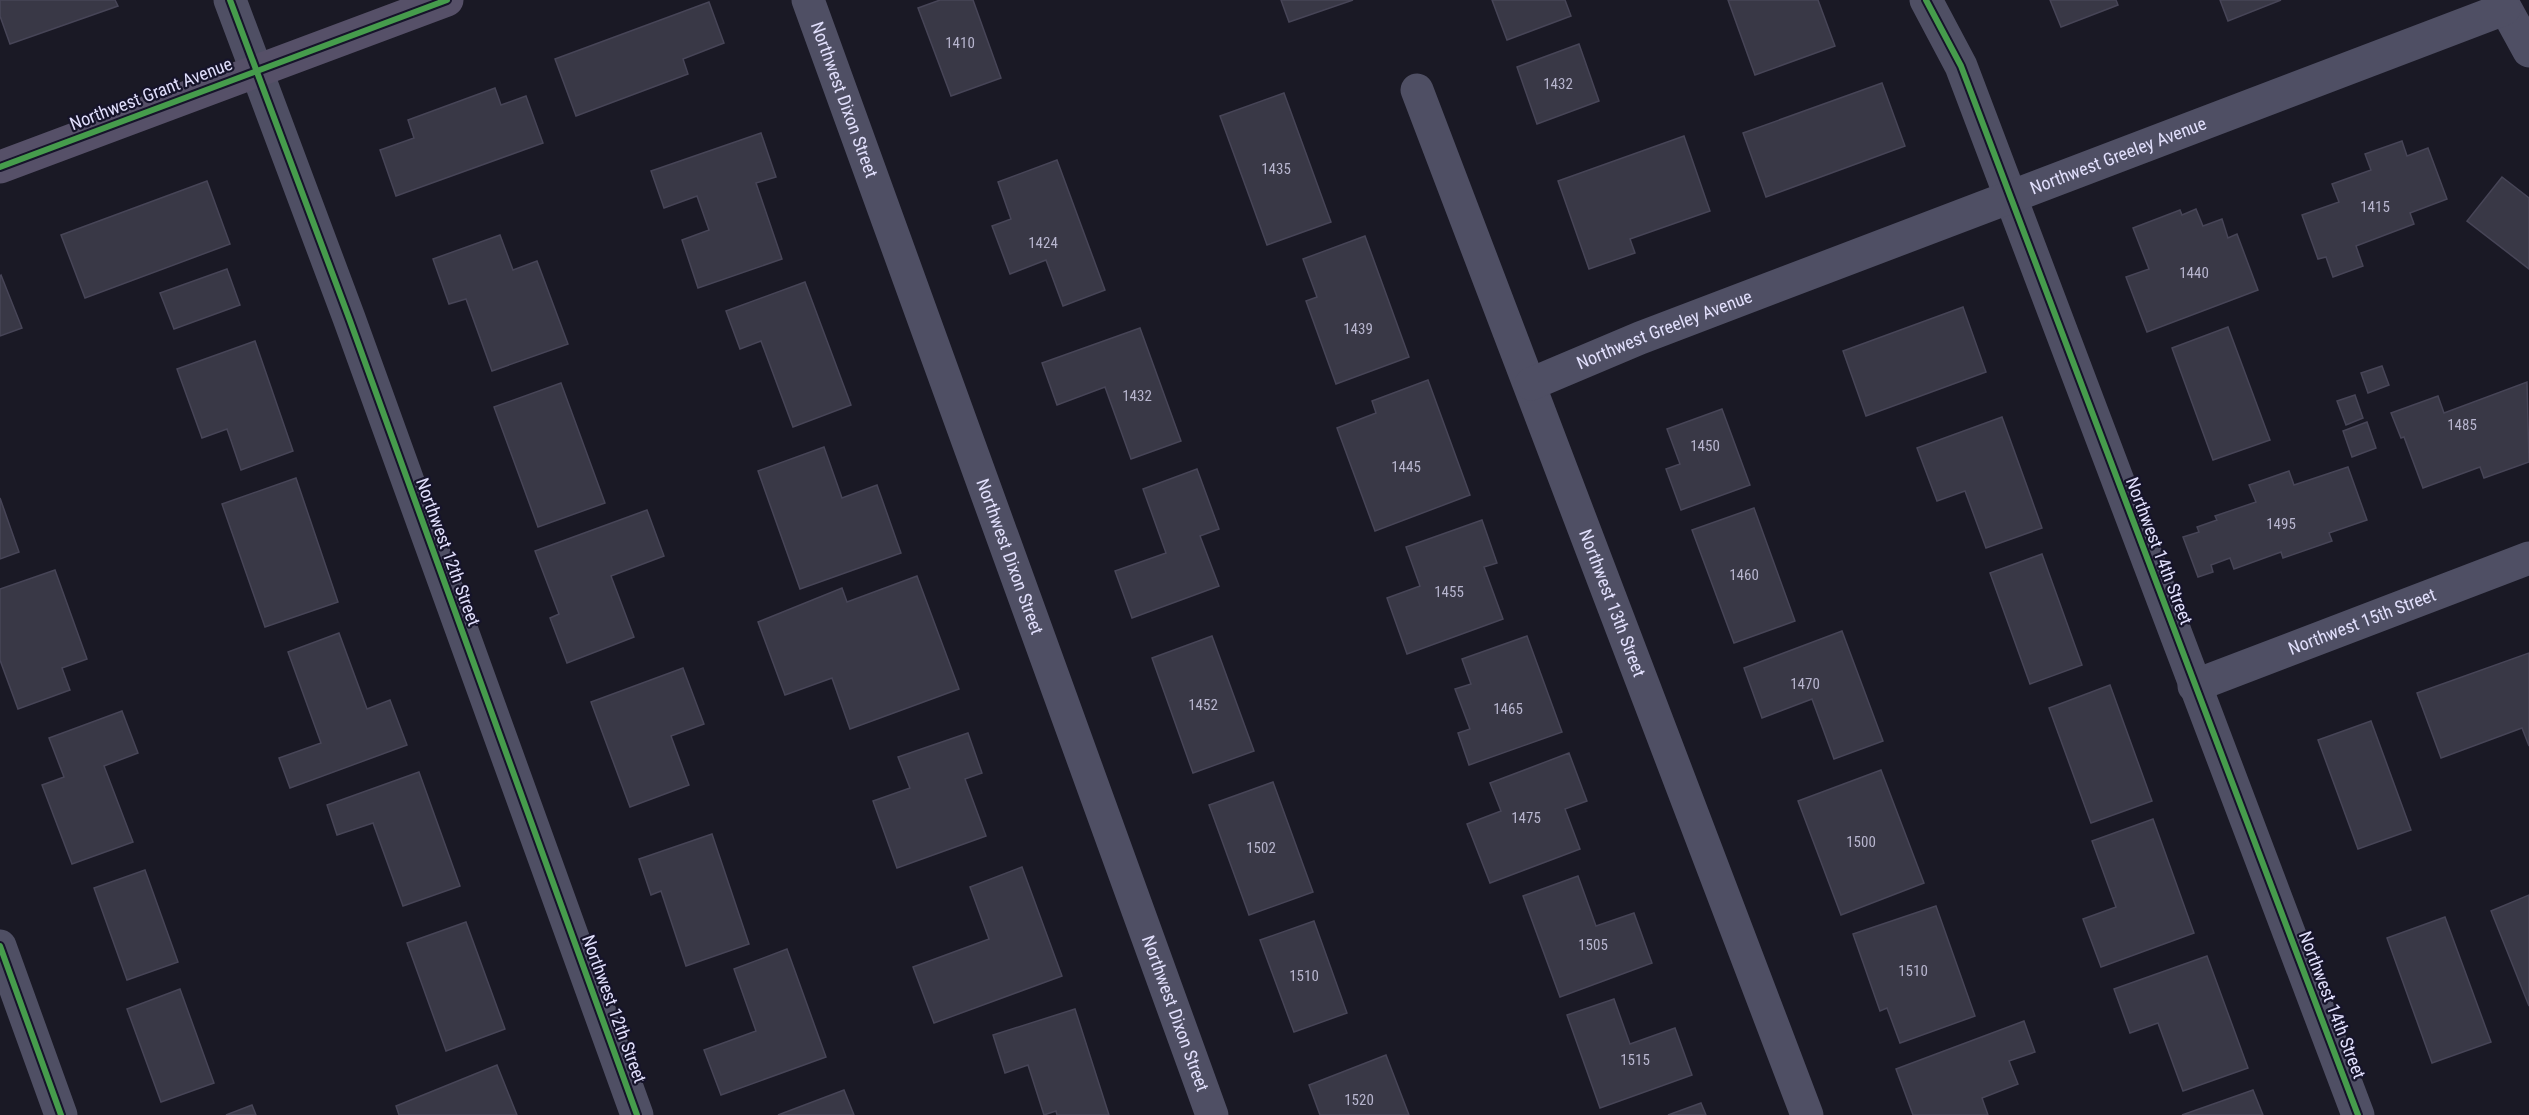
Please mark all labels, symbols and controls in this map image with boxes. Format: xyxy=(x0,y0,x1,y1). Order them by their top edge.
street label: Northwest Dixon Street xyxy=(807,19,882,180)
house number: 1410 xyxy=(945,34,975,52)
street label: Northwest Grant Avenue xyxy=(67,53,235,134)
house number: 1432 xyxy=(1543,75,1573,93)
street label: Northwest Greeley Avenue xyxy=(2027,112,2209,198)
house number: 1435 xyxy=(1261,160,1291,178)
house number: 1415 xyxy=(2360,198,2390,216)
house number: 1424 xyxy=(1028,234,1058,252)
house number: 1440 xyxy=(2179,264,2209,282)
street label: Northwest Greeley Avenue xyxy=(1573,285,1755,374)
house number: 1439 xyxy=(1343,320,1373,338)
house number: 1432 xyxy=(1122,387,1152,405)
house number: 1485 xyxy=(2447,416,2477,434)
house number: 1450 xyxy=(1690,437,1720,455)
house number: 1445 xyxy=(1391,458,1421,476)
street label: Northwest 14th Street xyxy=(2122,474,2197,627)
street label: Northwest 12th Street xyxy=(412,475,485,629)
street label: Northwest Dixon Street xyxy=(972,476,1048,637)
house number: 1495 xyxy=(2266,515,2296,533)
street label: Northwest 13th Street xyxy=(1575,526,1650,680)
house number: 1460 xyxy=(1729,566,1759,584)
house number: 1455 xyxy=(1434,583,1464,601)
street label: Northwest 15th Street xyxy=(2285,584,2439,659)
house number: 1470 xyxy=(1790,675,1820,693)
house number: 1452 xyxy=(1188,696,1218,714)
house number: 1465 xyxy=(1493,700,1523,718)
house number: 1475 xyxy=(1511,809,1541,827)
house number: 1500 xyxy=(1846,833,1876,851)
house number: 1502 xyxy=(1246,839,1276,857)
street label: Northwest 14th Street xyxy=(2295,928,2370,1081)
street label: Northwest 12th Street xyxy=(578,932,651,1086)
street label: Northwest Dixon Street xyxy=(1138,933,1214,1094)
house number: 1505 xyxy=(1578,936,1608,954)
house number: 1510 xyxy=(1898,962,1928,980)
house number: 1510 xyxy=(1289,967,1319,985)
house number: 1515 xyxy=(1620,1051,1650,1069)
house number: 1520 xyxy=(1344,1091,1374,1109)

